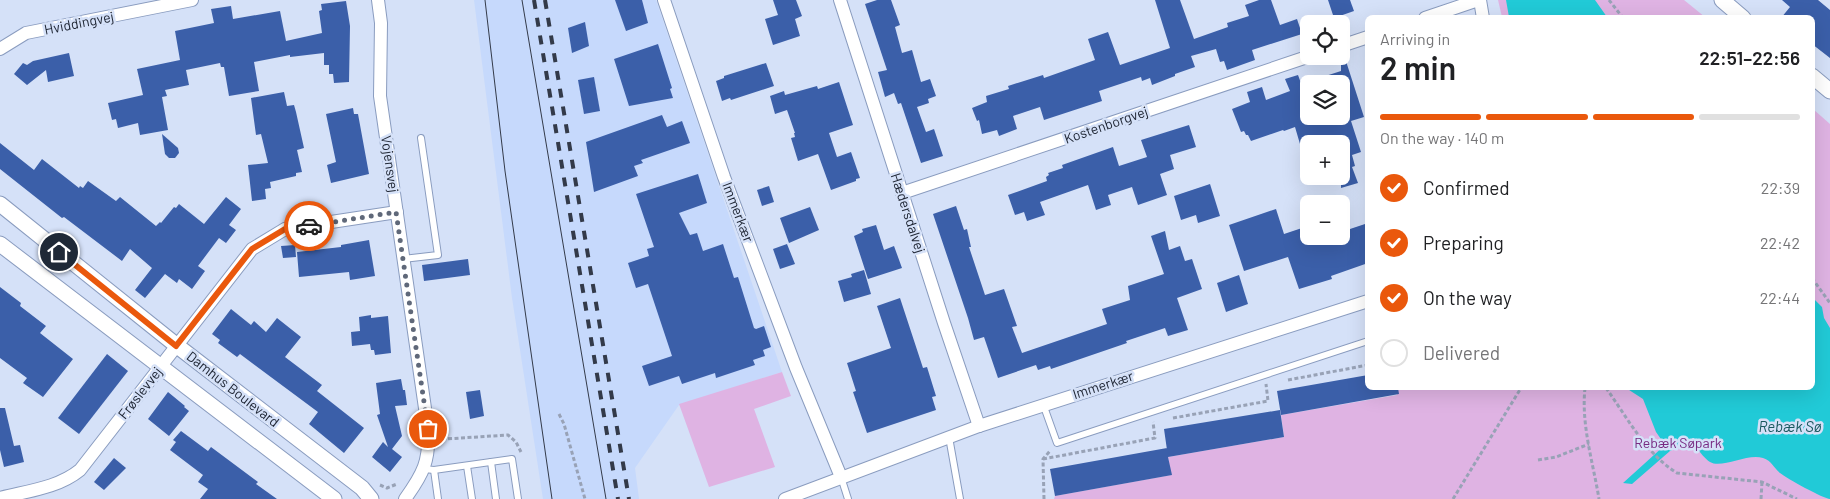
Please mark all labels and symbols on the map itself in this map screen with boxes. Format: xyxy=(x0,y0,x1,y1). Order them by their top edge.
street label: Hviddingvej xyxy=(43,7,115,38)
street label: Kostenborgvej xyxy=(1062,102,1150,147)
street label: Vojensvej xyxy=(378,134,403,193)
street label: Hædersdalvej xyxy=(888,171,929,255)
street label: Immerkær xyxy=(719,179,758,244)
courier xyxy=(284,201,334,251)
pin xyxy=(38,231,80,273)
street label: Damhus Boulevard xyxy=(184,347,283,430)
street label: Frøslevvej xyxy=(114,363,165,422)
street label: Immerkær xyxy=(1070,367,1135,402)
pin xyxy=(407,408,449,450)
water label: Rebæk Sø xyxy=(1758,417,1822,435)
park label: Rebæk Søpark xyxy=(1634,434,1722,451)

